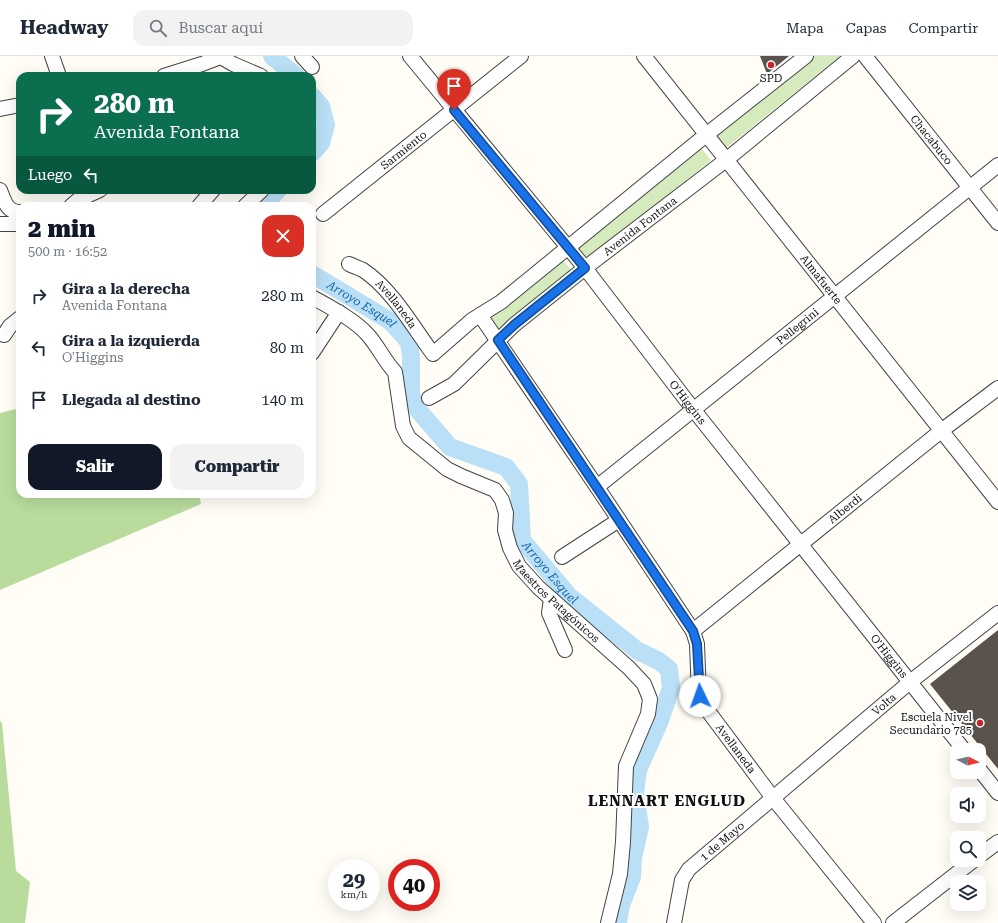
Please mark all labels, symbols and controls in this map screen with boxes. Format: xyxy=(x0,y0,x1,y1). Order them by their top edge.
search box xyxy=(133,10,413,46)
text: Headway xyxy=(20,16,109,39)
icon: search xyxy=(147,17,169,39)
text: Buscar aquí xyxy=(179,19,263,37)
text: Mapa xyxy=(786,20,824,36)
text: Capas xyxy=(846,20,887,36)
text: Compartir xyxy=(909,20,978,36)
marker: SPD xyxy=(766,60,776,70)
pin xyxy=(437,69,471,110)
place label: SPD xyxy=(760,72,782,85)
icon: arrive xyxy=(443,75,465,97)
text: 280 m xyxy=(94,87,175,120)
icon: right xyxy=(28,88,80,140)
street label: Chacabuco xyxy=(908,113,955,168)
text: Avenida Fontana xyxy=(94,121,240,142)
street label: Sarmiento xyxy=(378,128,430,172)
icon: left xyxy=(80,164,102,186)
text: Luego xyxy=(28,166,72,184)
street label: Avenida Fontana xyxy=(601,194,680,259)
text: 2 min xyxy=(28,215,95,243)
button: close xyxy=(262,215,304,257)
text: 500 m · 16:52 xyxy=(28,244,107,259)
street label: Almafuerte xyxy=(797,252,844,307)
water label: Arroyo Esquel xyxy=(324,277,400,331)
street label: Avellaneda xyxy=(373,277,419,331)
text: Gira a la derecha xyxy=(62,280,190,298)
icon: right xyxy=(28,285,50,307)
text: 280 m xyxy=(261,287,304,305)
text: Avenida Fontana xyxy=(62,298,167,313)
street label: Pellegrini xyxy=(774,305,822,347)
text: Gira a la izquierda xyxy=(62,332,200,350)
icon: left xyxy=(28,337,50,359)
text: 80 m xyxy=(270,339,304,357)
text: O'Higgins xyxy=(62,350,124,365)
street label: O'Higgins xyxy=(666,378,709,427)
icon: arrive xyxy=(28,389,50,411)
text: Llegada al destino xyxy=(62,391,201,409)
text: 140 m xyxy=(261,391,304,409)
button: Salir xyxy=(28,444,162,490)
button: Compartir xyxy=(170,444,304,490)
street label: Alberdi xyxy=(826,491,865,526)
water label: Arroyo Esquel xyxy=(519,538,581,607)
street label: Maestros Patagónicos xyxy=(510,558,602,646)
street label: O'Higgins xyxy=(868,632,910,681)
position arrow xyxy=(679,675,721,717)
street label: Volta xyxy=(870,691,899,718)
place label: Escuela Nivel Secundario 785 xyxy=(890,711,973,737)
marker: Escuela Nivel Secundario 785 xyxy=(975,718,985,728)
street label: Avellaneda xyxy=(713,721,758,776)
north arrow xyxy=(950,743,986,779)
map controls xyxy=(950,743,986,911)
button: sound xyxy=(950,787,986,823)
district label: LENNART ENGLUD xyxy=(588,792,746,810)
street label: 1 de Mayo xyxy=(698,819,747,864)
button: search xyxy=(950,831,986,867)
speed limit sign: 40 xyxy=(388,859,440,911)
text: 29 xyxy=(343,868,365,892)
button: layers xyxy=(950,875,986,911)
text: km/h xyxy=(341,889,367,900)

